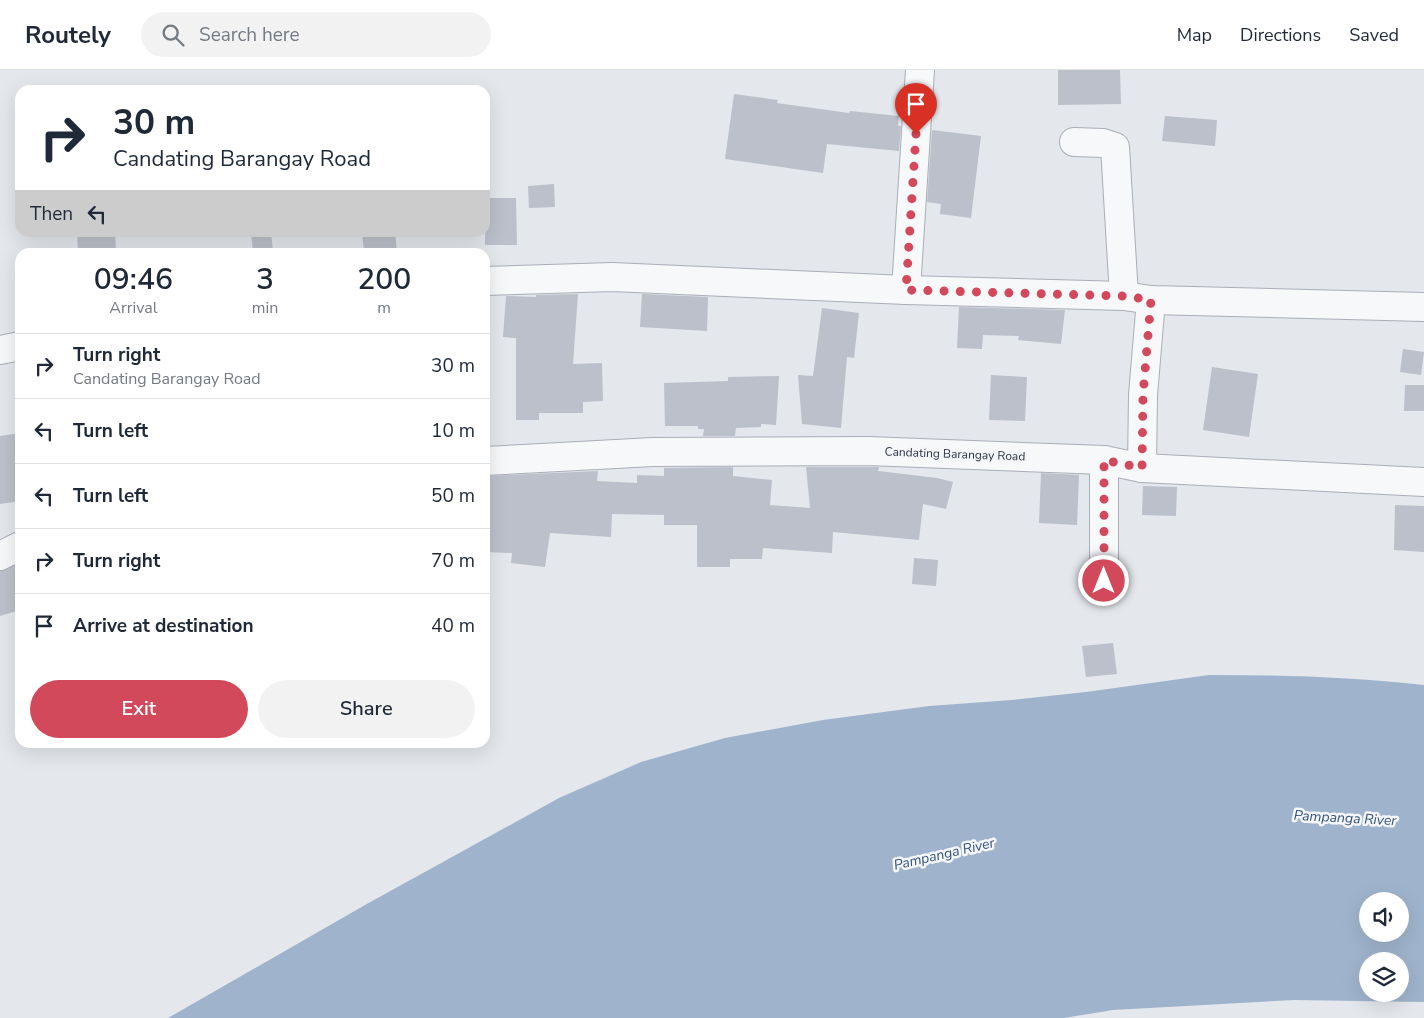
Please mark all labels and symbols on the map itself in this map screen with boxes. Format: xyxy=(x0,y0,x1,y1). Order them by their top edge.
pin xyxy=(895,83,937,134)
street label: Candating Barangay Road xyxy=(884,444,1026,464)
position arrow xyxy=(1077,554,1129,606)
water label: Pampanga River xyxy=(1293,806,1398,830)
water label: Pampanga River xyxy=(892,833,997,875)

